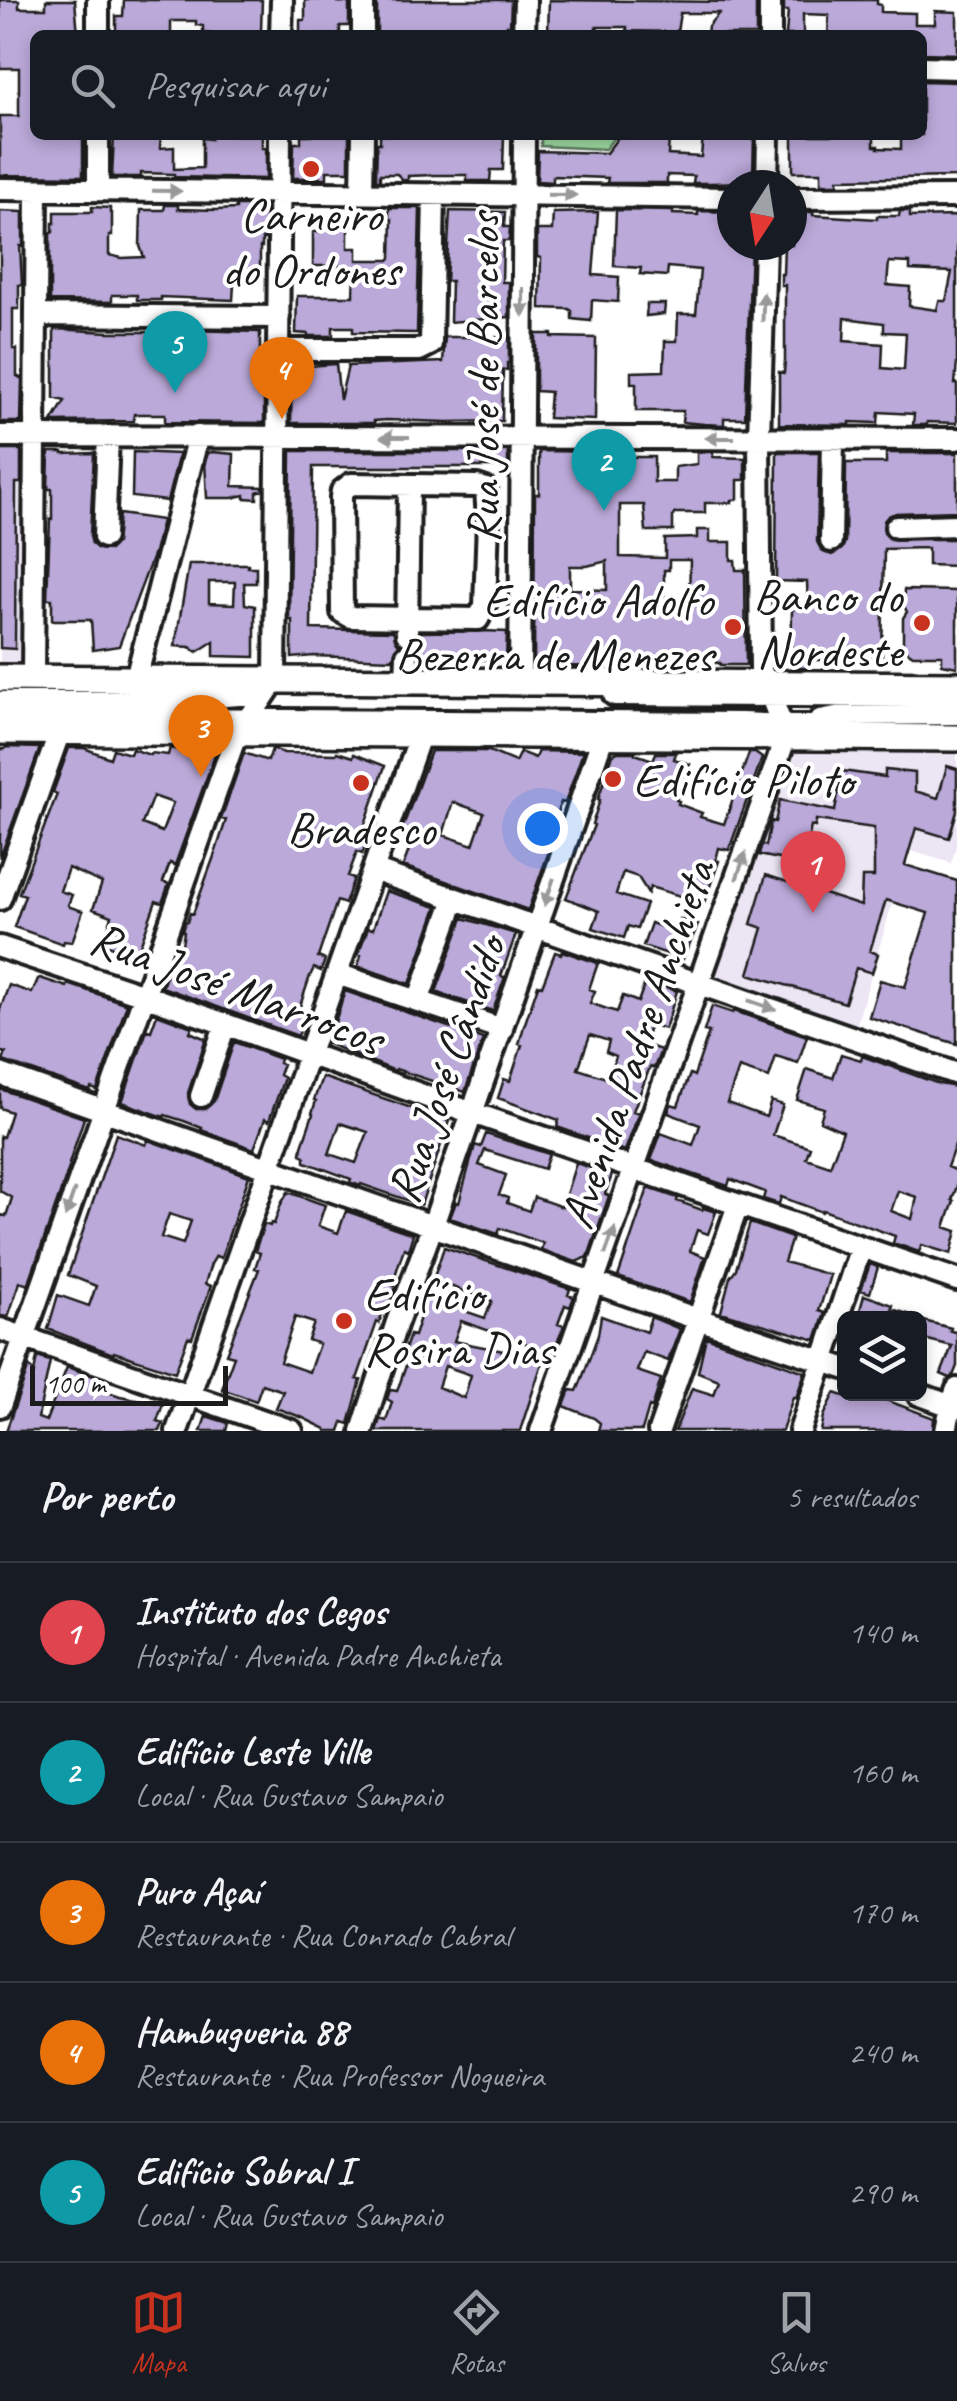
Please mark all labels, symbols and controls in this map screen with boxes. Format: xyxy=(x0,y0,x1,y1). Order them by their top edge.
search box xyxy=(30,30,927,140)
icon: search xyxy=(65,58,120,113)
text: Pesquisar aqui xyxy=(145,62,326,109)
marker: Carneiro do Ordones xyxy=(300,158,322,180)
north arrow xyxy=(717,170,807,260)
one-way arrow xyxy=(152,184,184,200)
place label: Carneiro do Ordones xyxy=(222,185,404,300)
one-way arrow xyxy=(547,188,579,204)
street label: Rua José de Barcelos xyxy=(453,209,513,543)
one-way arrow xyxy=(515,287,531,319)
one-way arrow xyxy=(756,291,772,322)
pin: 5 xyxy=(142,310,208,393)
pin: 4 xyxy=(250,336,314,419)
pin: 2 xyxy=(572,428,636,511)
one-way arrow xyxy=(378,429,410,445)
one-way arrow xyxy=(703,430,735,446)
place label: Banco do Nordeste xyxy=(753,566,905,681)
place label: Edifício Adolfo Bezerra de Menezes xyxy=(395,570,718,685)
marker: Banco do Nordeste xyxy=(911,612,933,634)
marker: Edifício Adolfo Bezerra de Menezes xyxy=(722,616,744,638)
pin: 3 xyxy=(168,694,234,777)
place label: Edifício Piloto xyxy=(633,750,858,810)
marker: Edifício Piloto xyxy=(602,768,624,790)
marker: Bradesco xyxy=(350,772,372,794)
place label: Bradesco xyxy=(287,799,437,859)
your location xyxy=(517,803,568,854)
pin: 1 xyxy=(780,830,846,913)
street label: Avenida Padre Anchieta xyxy=(546,850,729,1236)
one-way arrow xyxy=(734,851,749,881)
one-way arrow xyxy=(541,878,556,908)
street label: Rua José Marrocos xyxy=(82,907,395,1070)
street label: Rua José Cândido xyxy=(372,924,521,1210)
one-way arrow xyxy=(747,999,777,1014)
one-way arrow xyxy=(62,1188,77,1218)
one-way arrow xyxy=(603,1225,618,1255)
place label: Edifício Rosira Dias xyxy=(364,1264,557,1379)
marker: Edifício Rosira Dias xyxy=(333,1310,355,1332)
map controls xyxy=(837,1311,927,1401)
button: layers xyxy=(837,1311,927,1401)
scale bar xyxy=(30,1361,228,1406)
text: 100 m xyxy=(45,1366,105,1401)
text: Por perto xyxy=(40,1470,173,1523)
text: 5 resultados xyxy=(786,1476,917,1517)
text: Instituto dos Cegos xyxy=(135,1588,386,1635)
text: 1 xyxy=(65,1612,80,1653)
text: 140 m xyxy=(848,1612,917,1653)
text: Hospital · Avenida Padre Anchieta xyxy=(135,1635,501,1676)
text: Edifício Leste Ville xyxy=(135,1728,370,1775)
text: 2 xyxy=(65,1752,80,1793)
text: 160 m xyxy=(848,1752,917,1793)
text: Local · Rua Gustavo Sampaio xyxy=(135,1775,443,1816)
text: Puro Açaí xyxy=(135,1868,259,1915)
text: 3 xyxy=(65,1892,80,1933)
text: 170 m xyxy=(848,1892,917,1933)
text: Restaurante · Rua Conrado Cabral xyxy=(135,1915,511,1956)
text: Hambugueria 88 xyxy=(135,2008,347,2055)
text: 4 xyxy=(65,2032,80,2073)
text: 240 m xyxy=(848,2032,917,2073)
text: Restaurante · Rua Professor Nogueira xyxy=(135,2055,544,2096)
text: Edifício Sobral I xyxy=(135,2148,352,2195)
text: 5 xyxy=(66,2172,79,2213)
text: 290 m xyxy=(848,2172,917,2213)
text: Local · Rua Gustavo Sampaio xyxy=(135,2195,443,2236)
tab: Mapa xyxy=(131,2285,186,2380)
tab: Rotas xyxy=(449,2285,504,2380)
tab: Salvos xyxy=(767,2285,826,2380)

